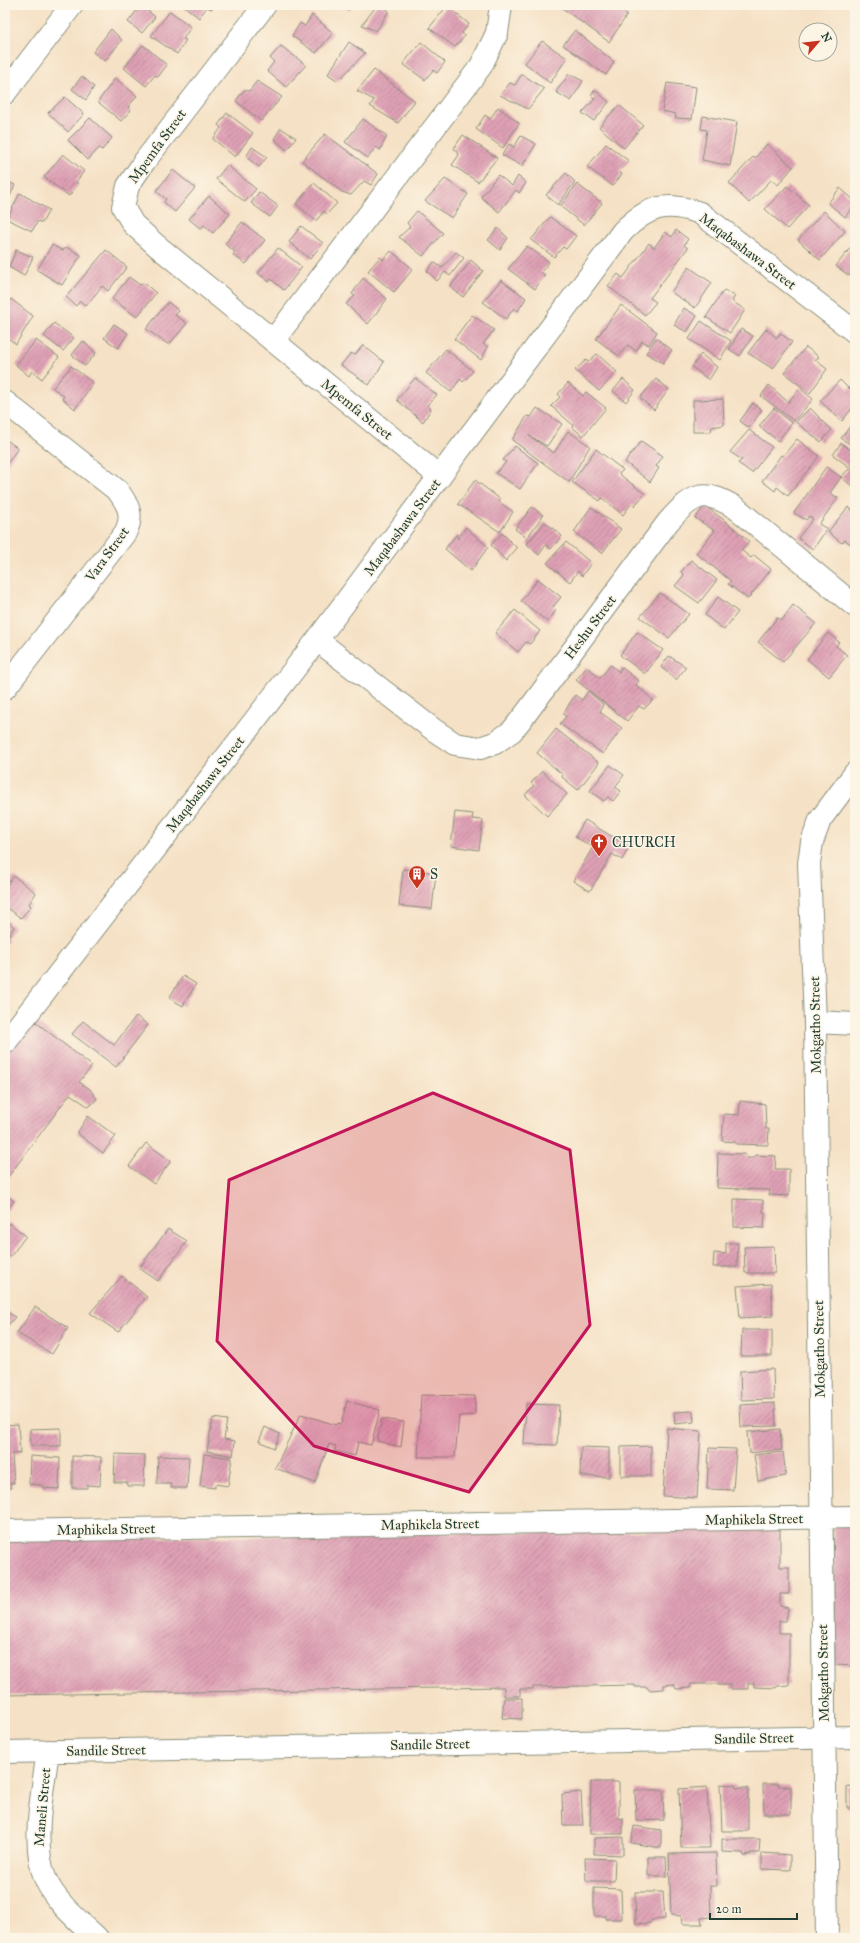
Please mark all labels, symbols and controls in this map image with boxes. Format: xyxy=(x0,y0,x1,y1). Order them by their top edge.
north arrow xyxy=(798,22,838,62)
text: N xyxy=(818,30,835,45)
street label: Mpemfa Street xyxy=(125,106,190,187)
street label: Maqabashawa Street xyxy=(695,209,800,294)
street label: Mpemfa Street xyxy=(317,375,396,444)
street label: Maqabashawa Street xyxy=(360,475,445,580)
street label: Vara Street xyxy=(81,524,133,586)
street label: Heshu Street xyxy=(561,592,620,663)
street label: Maqabashawa Street xyxy=(163,733,249,836)
church icon: CHURCH xyxy=(589,832,609,857)
place label: CHURCH xyxy=(612,834,676,851)
building icon: S xyxy=(407,864,427,889)
place label: S xyxy=(430,866,438,883)
street label: Mokgatho Street xyxy=(806,976,825,1074)
street label: Mokgatho Street xyxy=(810,1300,829,1398)
street label: Maphikela Street xyxy=(705,1510,803,1529)
street label: Maphikela Street xyxy=(381,1515,479,1534)
street label: Maphikela Street xyxy=(57,1520,155,1539)
street label: Mokgatho Street xyxy=(814,1624,833,1722)
street label: Sandile Street xyxy=(714,1729,794,1748)
street label: Sandile Street xyxy=(390,1735,470,1754)
street label: Sandile Street xyxy=(66,1741,146,1760)
street label: Maneli Street xyxy=(31,1767,54,1847)
scale bar xyxy=(710,1895,797,1921)
text: 20 m xyxy=(716,1902,742,1916)

